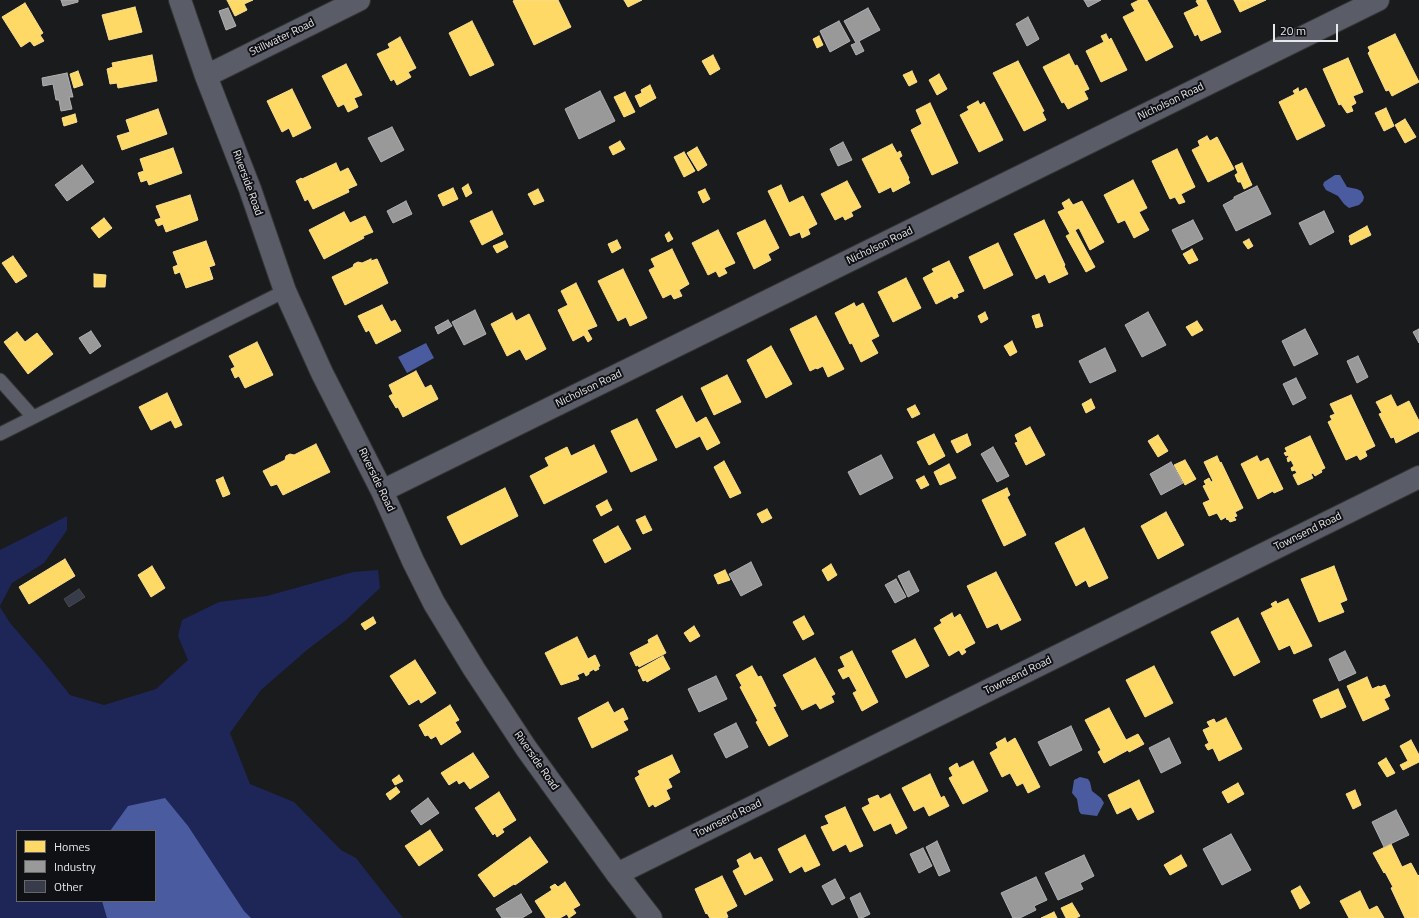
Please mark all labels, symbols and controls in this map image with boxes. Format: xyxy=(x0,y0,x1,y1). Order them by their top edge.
scale bar xyxy=(1275,16,1340,42)
street label: Stillwater Road xyxy=(247,17,317,59)
text: 20 m xyxy=(1280,21,1306,40)
street label: Nicholson Road xyxy=(1136,80,1206,124)
street label: Riverside Road xyxy=(229,148,265,218)
street label: Nicholson Road xyxy=(845,224,915,268)
street label: Nicholson Road xyxy=(554,367,624,411)
street label: Riverside Road xyxy=(355,446,397,514)
street label: Townsend Road xyxy=(1272,510,1344,554)
street label: Townsend Road xyxy=(982,654,1054,698)
street label: Riverside Road xyxy=(511,729,561,793)
street label: Townsend Road xyxy=(692,797,764,841)
legend xyxy=(16,830,156,902)
text: Homes xyxy=(54,837,90,856)
text: Industry xyxy=(54,857,96,876)
text: Other xyxy=(54,877,83,896)

